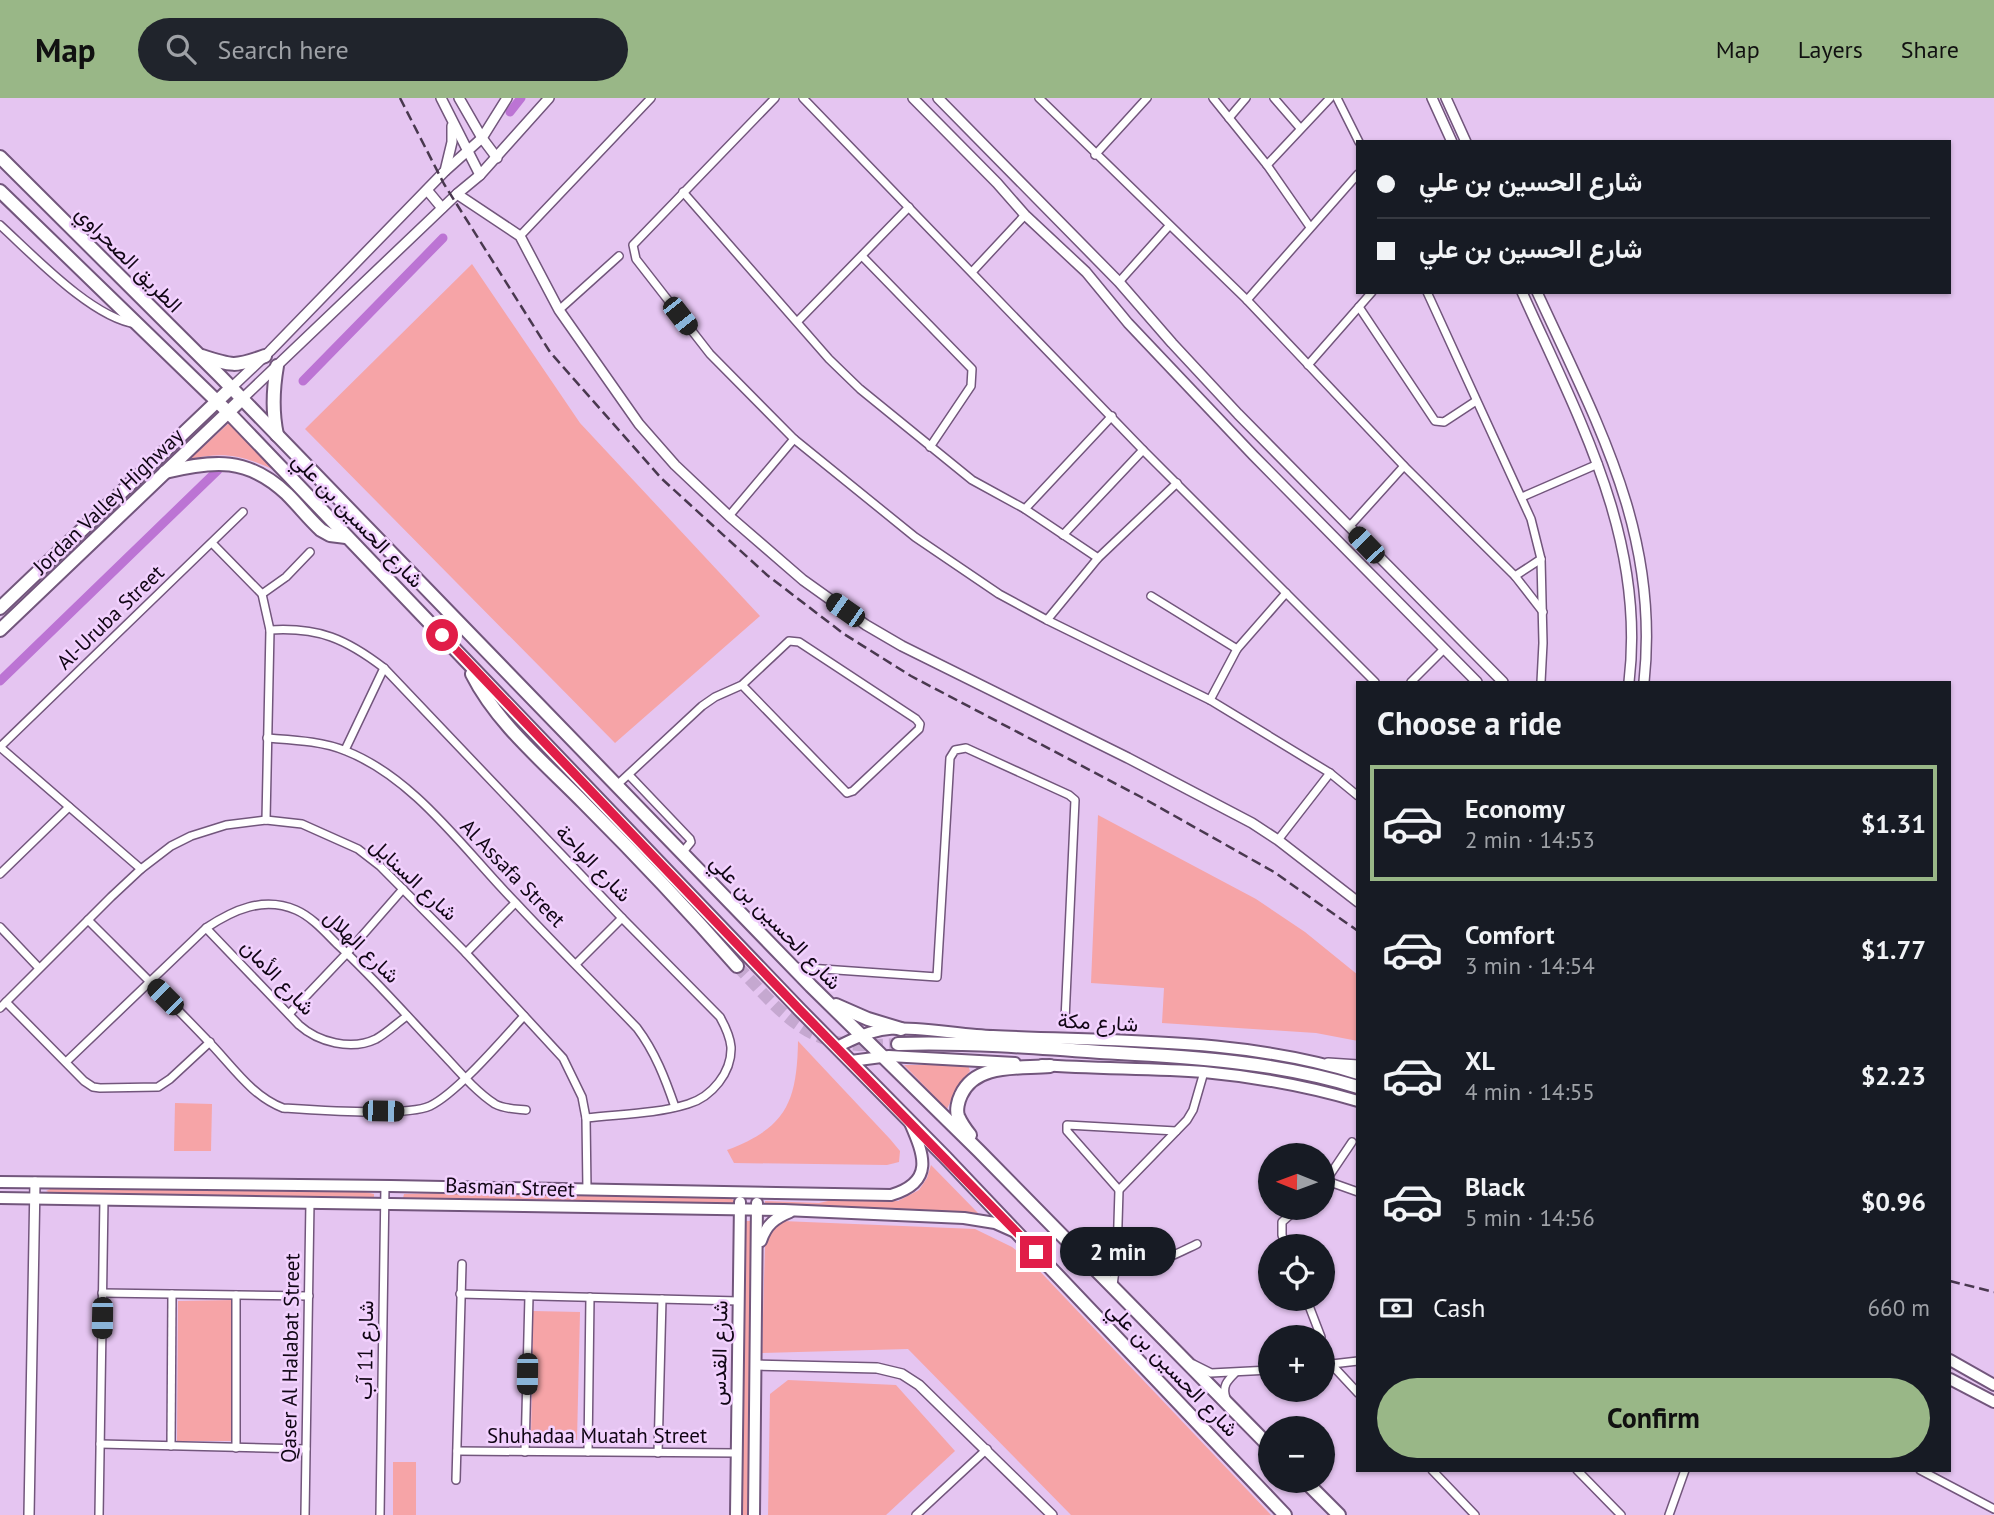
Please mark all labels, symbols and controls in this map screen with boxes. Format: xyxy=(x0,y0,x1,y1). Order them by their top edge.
search box xyxy=(138,18,628,81)
text: Map xyxy=(35,28,96,71)
icon: search xyxy=(162,30,200,68)
text: Search here xyxy=(218,33,349,66)
text: Map xyxy=(1716,34,1760,65)
text: Layers xyxy=(1798,34,1863,65)
text: Share xyxy=(1901,34,1959,65)
text: شارع الحسين بن علي xyxy=(1419,165,1642,198)
street label: الطريق الصحراوي xyxy=(67,200,188,321)
text: شارع الحسين بن علي xyxy=(1419,232,1642,265)
car xyxy=(659,293,702,339)
street label: Jordan Valley Highway xyxy=(26,422,189,581)
street label: شارع الحسين بن علي xyxy=(284,447,430,596)
car xyxy=(1344,523,1389,567)
street label: Al-Uruba Street xyxy=(51,559,169,675)
car xyxy=(822,589,869,631)
route start xyxy=(426,619,458,651)
text: Choose a ride xyxy=(1377,702,1562,744)
icon: car xyxy=(1381,792,1444,855)
text: Economy xyxy=(1465,792,1565,825)
text: $1.31 xyxy=(1861,807,1926,840)
street label: Al Assafa Street xyxy=(455,813,571,933)
street label: شارع الواحة xyxy=(550,818,638,908)
text: 2 min · 14:53 xyxy=(1465,825,1595,854)
street label: شارع السنايل xyxy=(364,831,464,927)
street label: شارع الحسين بن علي xyxy=(702,849,848,998)
street label: شارع الهلال xyxy=(318,903,406,990)
icon: car xyxy=(1381,918,1444,981)
text: Comfort xyxy=(1465,918,1555,951)
street label: شارع الأمان xyxy=(234,933,321,1021)
text: $1.77 xyxy=(1861,933,1926,966)
text: 3 min · 14:54 xyxy=(1465,951,1595,980)
car xyxy=(143,975,188,1019)
street label: شارع مكة xyxy=(1057,1006,1139,1039)
icon: car xyxy=(1381,1044,1444,1107)
text: XL xyxy=(1465,1044,1495,1077)
text: $2.23 xyxy=(1861,1059,1926,1092)
text: 4 min · 14:55 xyxy=(1465,1077,1595,1106)
car xyxy=(362,1100,405,1122)
north arrow xyxy=(1258,1143,1335,1220)
map controls xyxy=(1258,1143,1335,1493)
icon: car xyxy=(1381,1170,1444,1233)
text: Black xyxy=(1465,1170,1525,1203)
street label: Basman Street xyxy=(445,1171,575,1203)
text: $0.96 xyxy=(1861,1185,1926,1218)
text: 5 min · 14:56 xyxy=(1465,1203,1595,1232)
callout: 2 min xyxy=(1060,1228,1176,1276)
button: locate xyxy=(1258,1234,1335,1311)
route end xyxy=(1020,1236,1052,1268)
text: 2 min xyxy=(1090,1237,1146,1266)
street label: Qaser Al Halabat Street xyxy=(275,1253,305,1463)
icon: cash xyxy=(1377,1289,1415,1327)
text: Cash xyxy=(1433,1291,1485,1324)
text: 660 m xyxy=(1868,1293,1930,1322)
street label: شارع الحسين بن علي xyxy=(1099,1296,1245,1445)
car xyxy=(92,1297,113,1339)
street label: شارع 11 آب xyxy=(351,1300,380,1400)
street label: شارع القدس xyxy=(705,1300,734,1406)
button: + xyxy=(1258,1325,1335,1402)
car xyxy=(517,1353,538,1395)
button: Confirm xyxy=(1377,1378,1930,1458)
button: − xyxy=(1258,1416,1335,1493)
street label: Shuhadaa Muatah Street xyxy=(487,1422,707,1449)

